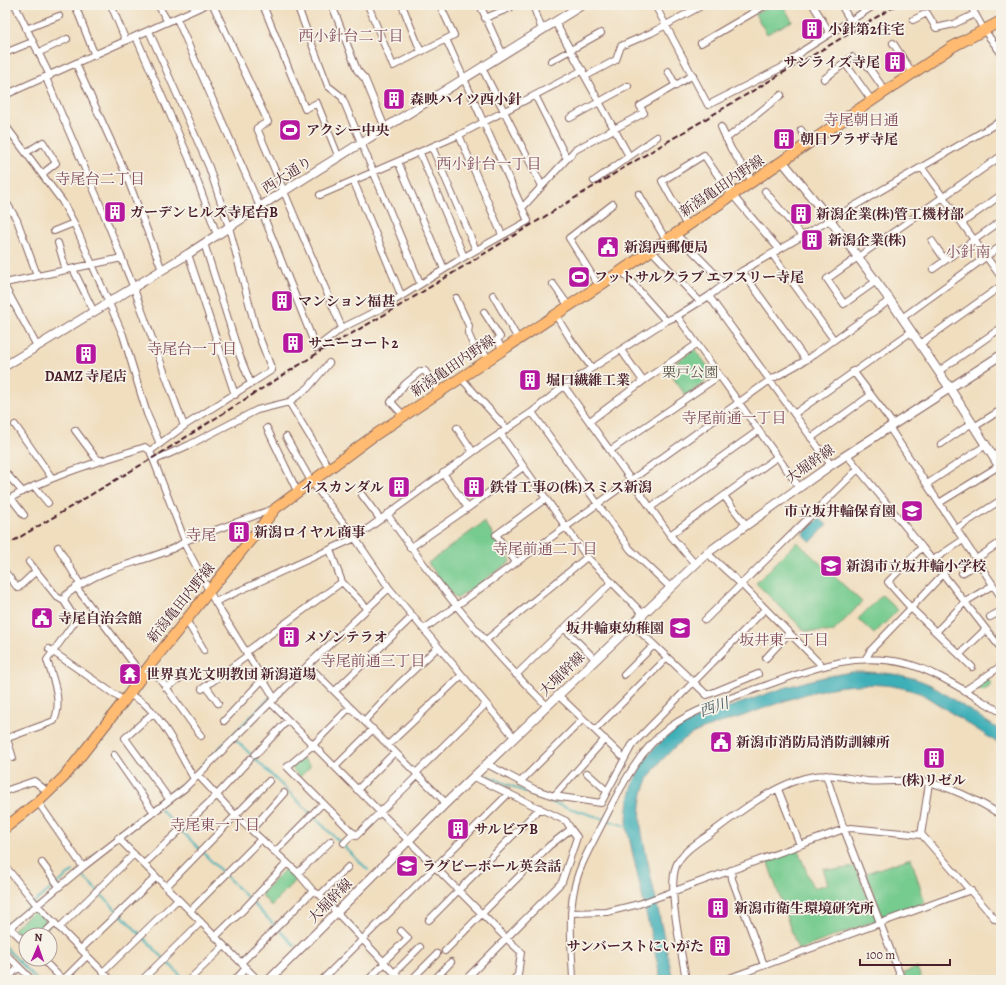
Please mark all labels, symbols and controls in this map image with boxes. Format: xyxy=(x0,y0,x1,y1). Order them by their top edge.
building icon: 小針第2住宅 xyxy=(799,16,825,42)
place label: 小針第2住宅 xyxy=(828,20,905,39)
district label: 西小針台二丁目 xyxy=(298,26,404,46)
building icon: サンライズ寺尾 xyxy=(882,49,908,75)
place label: サンライズ寺尾 xyxy=(783,53,880,72)
building icon: 森映ハイツ西小針 xyxy=(381,86,407,112)
place label: 森映ハイツ西小針 xyxy=(410,90,522,109)
district label: 寺尾朝日通 xyxy=(823,110,899,130)
sports icon: アクシー中央 xyxy=(277,117,303,143)
place label: アクシー中央 xyxy=(306,121,390,140)
building icon: 朝日プラザ寺尾 xyxy=(771,126,797,152)
place label: 朝日プラザ寺尾 xyxy=(800,130,898,149)
street label: 新潟亀田内野線 xyxy=(676,151,768,221)
street label: 西大通り xyxy=(258,152,316,198)
district label: 西小針台一丁目 xyxy=(436,154,542,174)
district label: 寺尾台二丁目 xyxy=(55,169,145,189)
building icon: ガーデンヒルズ寺尾台B xyxy=(102,199,128,225)
building icon: 新潟企業(株)管工機材部 xyxy=(788,201,814,227)
place label: ガーデンヒルズ寺尾台B xyxy=(130,203,278,222)
place label: 新潟企業(株)管工機材部 xyxy=(816,205,964,224)
building icon: 新潟企業(株) xyxy=(799,227,825,253)
place label: 新潟企業(株) xyxy=(828,231,906,250)
public building icon: 新潟西郵便局 xyxy=(595,234,621,260)
place label: 新潟西郵便局 xyxy=(624,238,708,257)
district label: 小針南 xyxy=(945,242,991,262)
sports icon: フットサルクラブ エフスリー寺尾 xyxy=(566,264,592,290)
place label: フットサルクラブ エフスリー寺尾 xyxy=(594,268,804,287)
building icon: マンション福甚 xyxy=(269,288,295,314)
place label: マンション福甚 xyxy=(298,292,395,311)
building icon: サニーコート2 xyxy=(280,330,306,356)
street label: 新潟亀田内野線 xyxy=(407,331,499,401)
place label: サニーコート2 xyxy=(308,334,398,353)
district label: 寺尾台一丁目 xyxy=(147,339,237,359)
building icon: DAMZ 寺尾店 xyxy=(73,341,99,367)
park label: 栗戸公園 xyxy=(662,363,718,382)
place label: DAMZ 寺尾店 xyxy=(45,367,127,386)
building icon: 堀口繊維工業 xyxy=(517,367,543,393)
place label: 堀口繊維工業 xyxy=(546,371,630,390)
district label: 寺尾前通一丁目 xyxy=(681,408,787,428)
street label: 大堀幹線 xyxy=(782,440,838,488)
building icon: イスカンダル xyxy=(386,474,412,500)
building icon: 鉄骨工事の(株)スミス新潟 xyxy=(461,474,487,500)
place label: イスカンダル xyxy=(301,478,384,497)
place label: 鉄骨工事の(株)スミス新潟 xyxy=(490,478,652,497)
school or university icon: 市立坂井輪保育園 xyxy=(899,498,925,524)
place label: 市立坂井輪保育園 xyxy=(784,502,896,521)
building icon: 新潟ロイヤル商事 xyxy=(226,519,252,545)
place label: 新潟ロイヤル商事 xyxy=(254,523,365,542)
district label: 寺尾 xyxy=(186,525,216,545)
district label: 寺尾前通二丁目 xyxy=(492,539,598,559)
school or university icon: 新潟市立坂井輪小学校 xyxy=(818,553,844,579)
place label: 新潟市立坂井輪小学校 xyxy=(846,557,986,576)
street label: 新潟亀田内野線 xyxy=(143,559,219,647)
public building icon: 寺尾自治会館 xyxy=(29,605,55,631)
place label: 寺尾自治会館 xyxy=(58,609,142,628)
school or university icon: 坂井輪東幼稚園 xyxy=(667,615,693,641)
place label: 坂井輪東幼稚園 xyxy=(566,619,664,638)
building icon: メゾンテラオ xyxy=(276,624,302,650)
place label: メゾンテラオ xyxy=(304,628,388,647)
district label: 坂井東一丁目 xyxy=(739,630,829,650)
street label: 大堀幹線 xyxy=(535,648,589,700)
district label: 寺尾前通三丁目 xyxy=(320,651,426,671)
temple icon: 世界真光文明教団 新潟道場 xyxy=(117,661,143,687)
place label: 世界真光文明教団 新潟道場 xyxy=(146,665,316,684)
water label: 西川 xyxy=(697,692,733,721)
public building icon: 新潟市消防局消防訓練所 xyxy=(708,729,734,755)
place label: 新潟市消防局消防訓練所 xyxy=(736,733,890,752)
building icon: (株)リゼル xyxy=(921,745,947,771)
place label: (株)リゼル xyxy=(902,771,966,790)
district label: 寺尾東一丁目 xyxy=(170,815,260,835)
building icon: サルビアB xyxy=(445,816,471,842)
place label: サルビアB xyxy=(474,820,538,839)
school or university icon: ラグビーボール英会話 xyxy=(394,853,420,879)
place label: ラグビーボール英会話 xyxy=(422,857,561,876)
street label: 大堀幹線 xyxy=(303,874,357,928)
building icon: 新潟市衛生環境研究所 xyxy=(705,895,731,921)
place label: 新潟市衛生環境研究所 xyxy=(734,899,874,918)
north arrow xyxy=(18,927,58,967)
text: N xyxy=(34,930,43,945)
building icon: サンバーストにいがた xyxy=(707,933,733,959)
place label: サンバーストにいがた xyxy=(566,937,704,956)
scale bar xyxy=(860,941,950,967)
text: 100 m xyxy=(866,947,895,963)

